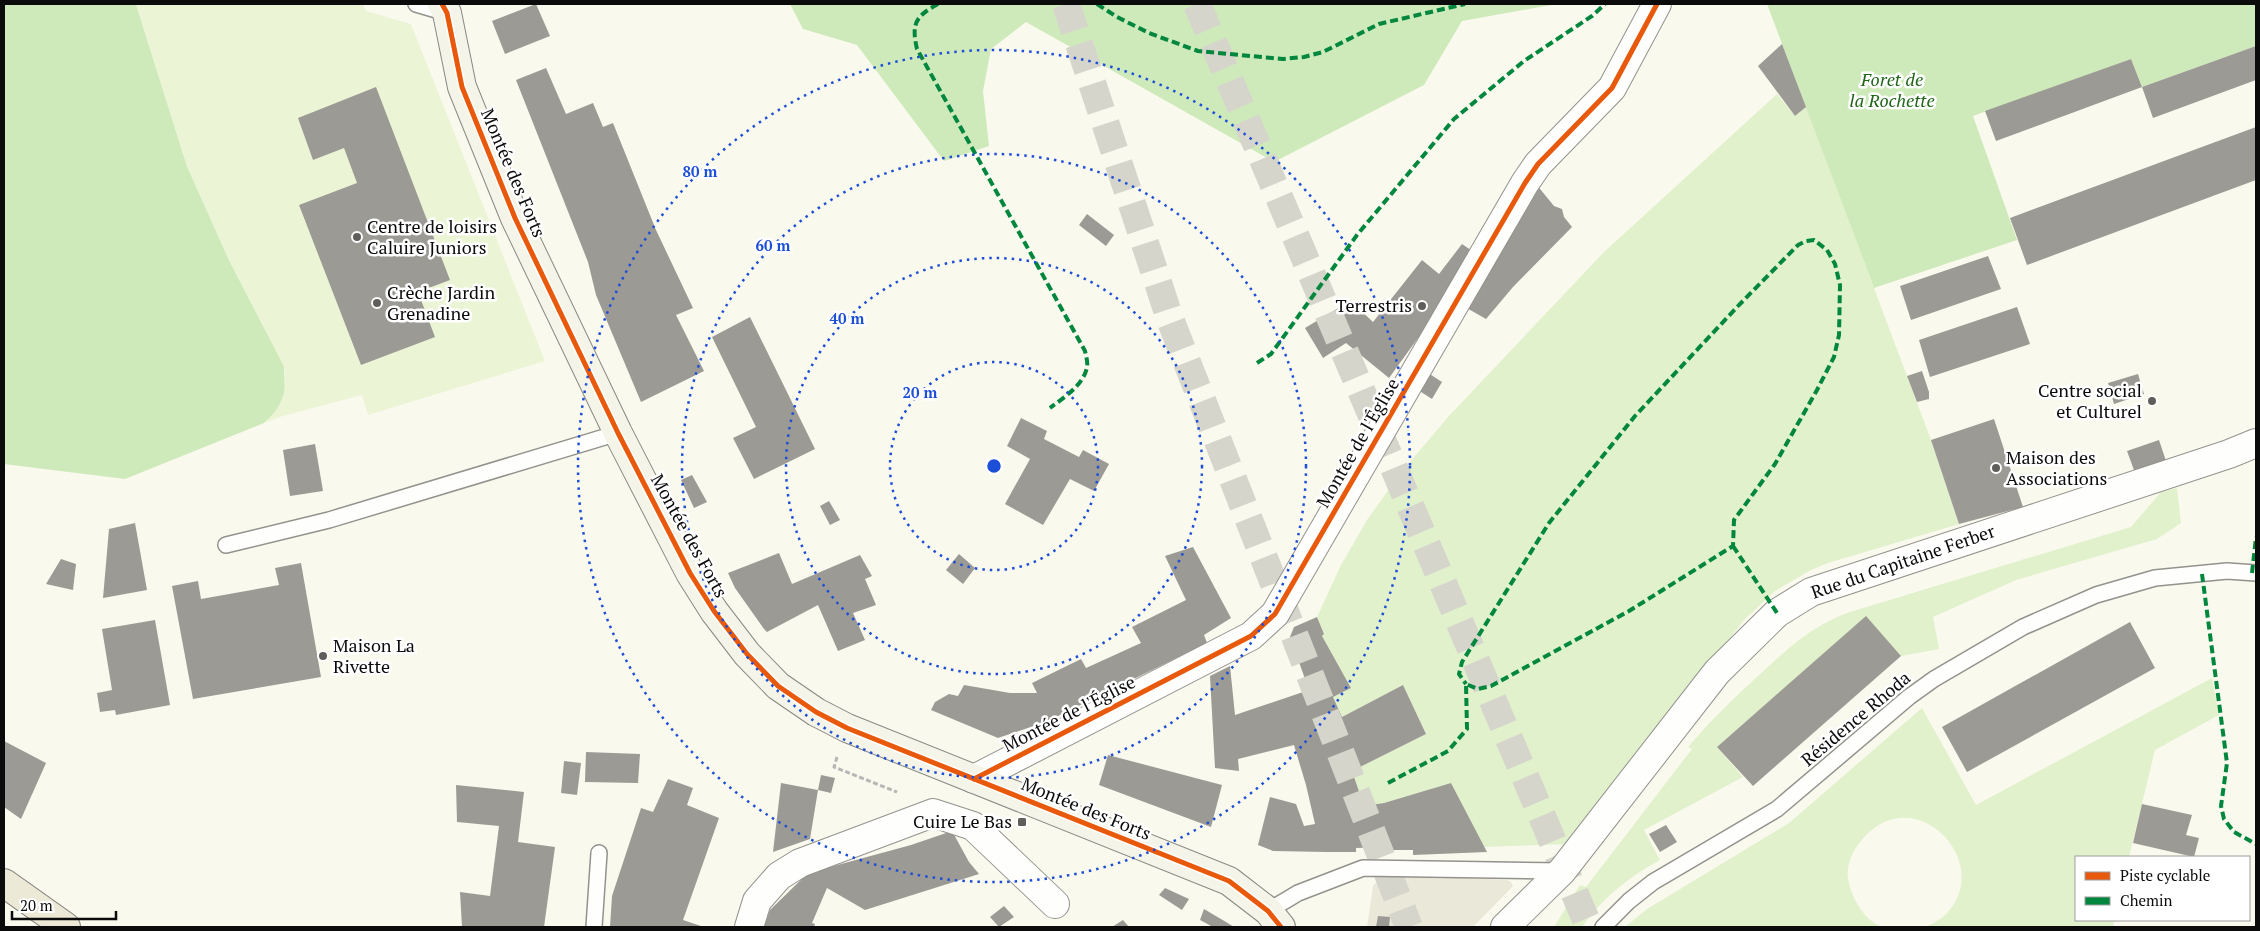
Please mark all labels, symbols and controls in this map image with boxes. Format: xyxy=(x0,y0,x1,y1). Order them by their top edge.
park label: Foret de la Rochette xyxy=(1849,67,1935,112)
street label: Montée des Forts xyxy=(476,105,552,241)
text: 80 m xyxy=(683,161,718,181)
place label: Centre de loisirs Caluire Juniors xyxy=(367,214,497,259)
marker: Centre de loisirs Caluire Juniors xyxy=(351,231,363,243)
text: 60 m xyxy=(756,235,791,255)
place label: Crèche Jardin Grenadine xyxy=(387,280,495,325)
place label: Terrestris xyxy=(1335,293,1412,317)
marker: Crèche Jardin Grenadine xyxy=(371,297,383,309)
marker: Terrestris xyxy=(1416,300,1428,312)
text: 40 m xyxy=(830,308,865,328)
street label: Montée de l'Église xyxy=(1310,373,1404,512)
place label: Centre social et Culturel xyxy=(2038,378,2142,423)
text: 20 m xyxy=(903,382,938,402)
marker: Centre social et Culturel xyxy=(2146,395,2158,407)
place label: Maison des Associations xyxy=(2006,445,2107,490)
centre of rings xyxy=(985,457,1003,475)
marker: Maison des Associations xyxy=(1990,462,2002,474)
street label: Montée des Forts xyxy=(646,469,734,602)
street label: Rue du Capitaine Ferber xyxy=(1807,518,1998,604)
place label: Maison La Rivette xyxy=(333,633,415,678)
marker: Maison La Rivette xyxy=(317,650,329,662)
street label: Résidence Rhoda xyxy=(1796,665,1915,771)
street label: Montée de l'Église xyxy=(998,669,1139,757)
street label: Montée des Forts xyxy=(1018,771,1155,845)
place label: Cuire Le Bas xyxy=(913,809,1012,833)
marker: Cuire Le Bas xyxy=(1016,816,1028,828)
legend xyxy=(2075,856,2250,921)
text: Piste cyclable xyxy=(2120,865,2210,885)
scale bar xyxy=(12,888,116,920)
text: Chemin xyxy=(2120,890,2172,910)
text: 20 m xyxy=(20,895,53,915)

